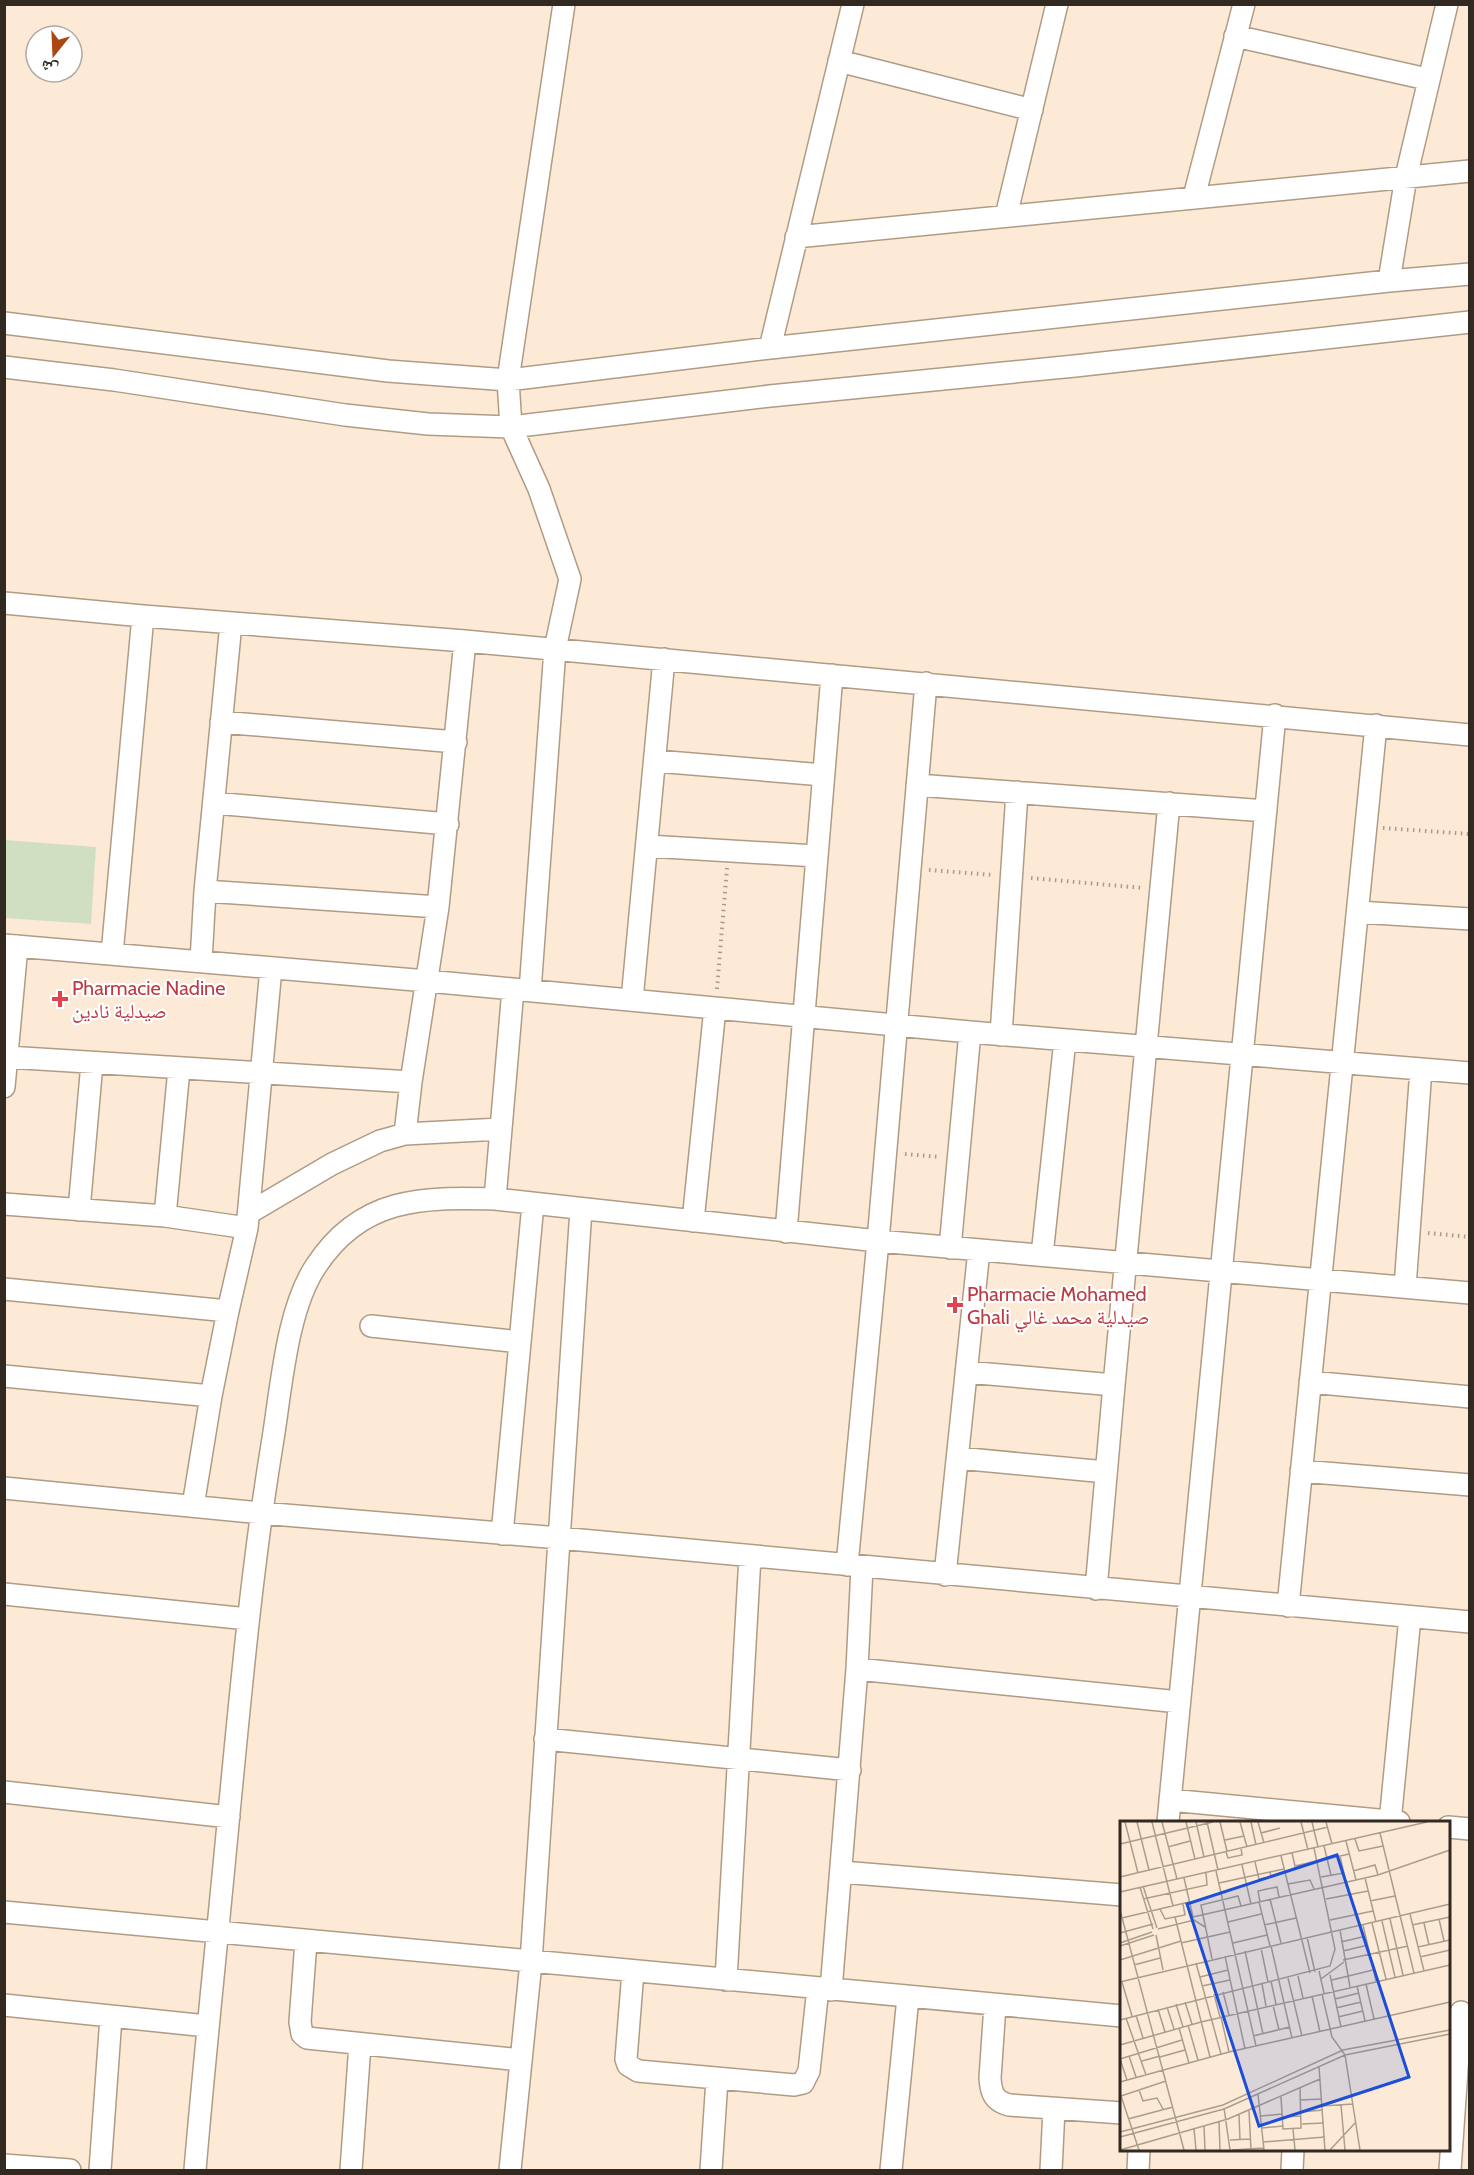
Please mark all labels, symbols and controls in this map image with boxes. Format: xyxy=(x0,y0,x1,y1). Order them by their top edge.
north arrow xyxy=(24,24,84,84)
text: ش xyxy=(38,56,61,79)
place label: Pharmacie Nadine صيدلية نادين xyxy=(72,976,226,1023)
marker: Pharmacie Nadine صيدلية نادين xyxy=(53,992,67,1006)
place label: Pharmacie Mohamed Ghali صيدلية محمد غالي xyxy=(967,1282,1149,1333)
marker: Pharmacie Mohamed Ghali صيدلية محمد غالي xyxy=(948,1298,962,1312)
inset map xyxy=(1120,1821,1450,2151)

